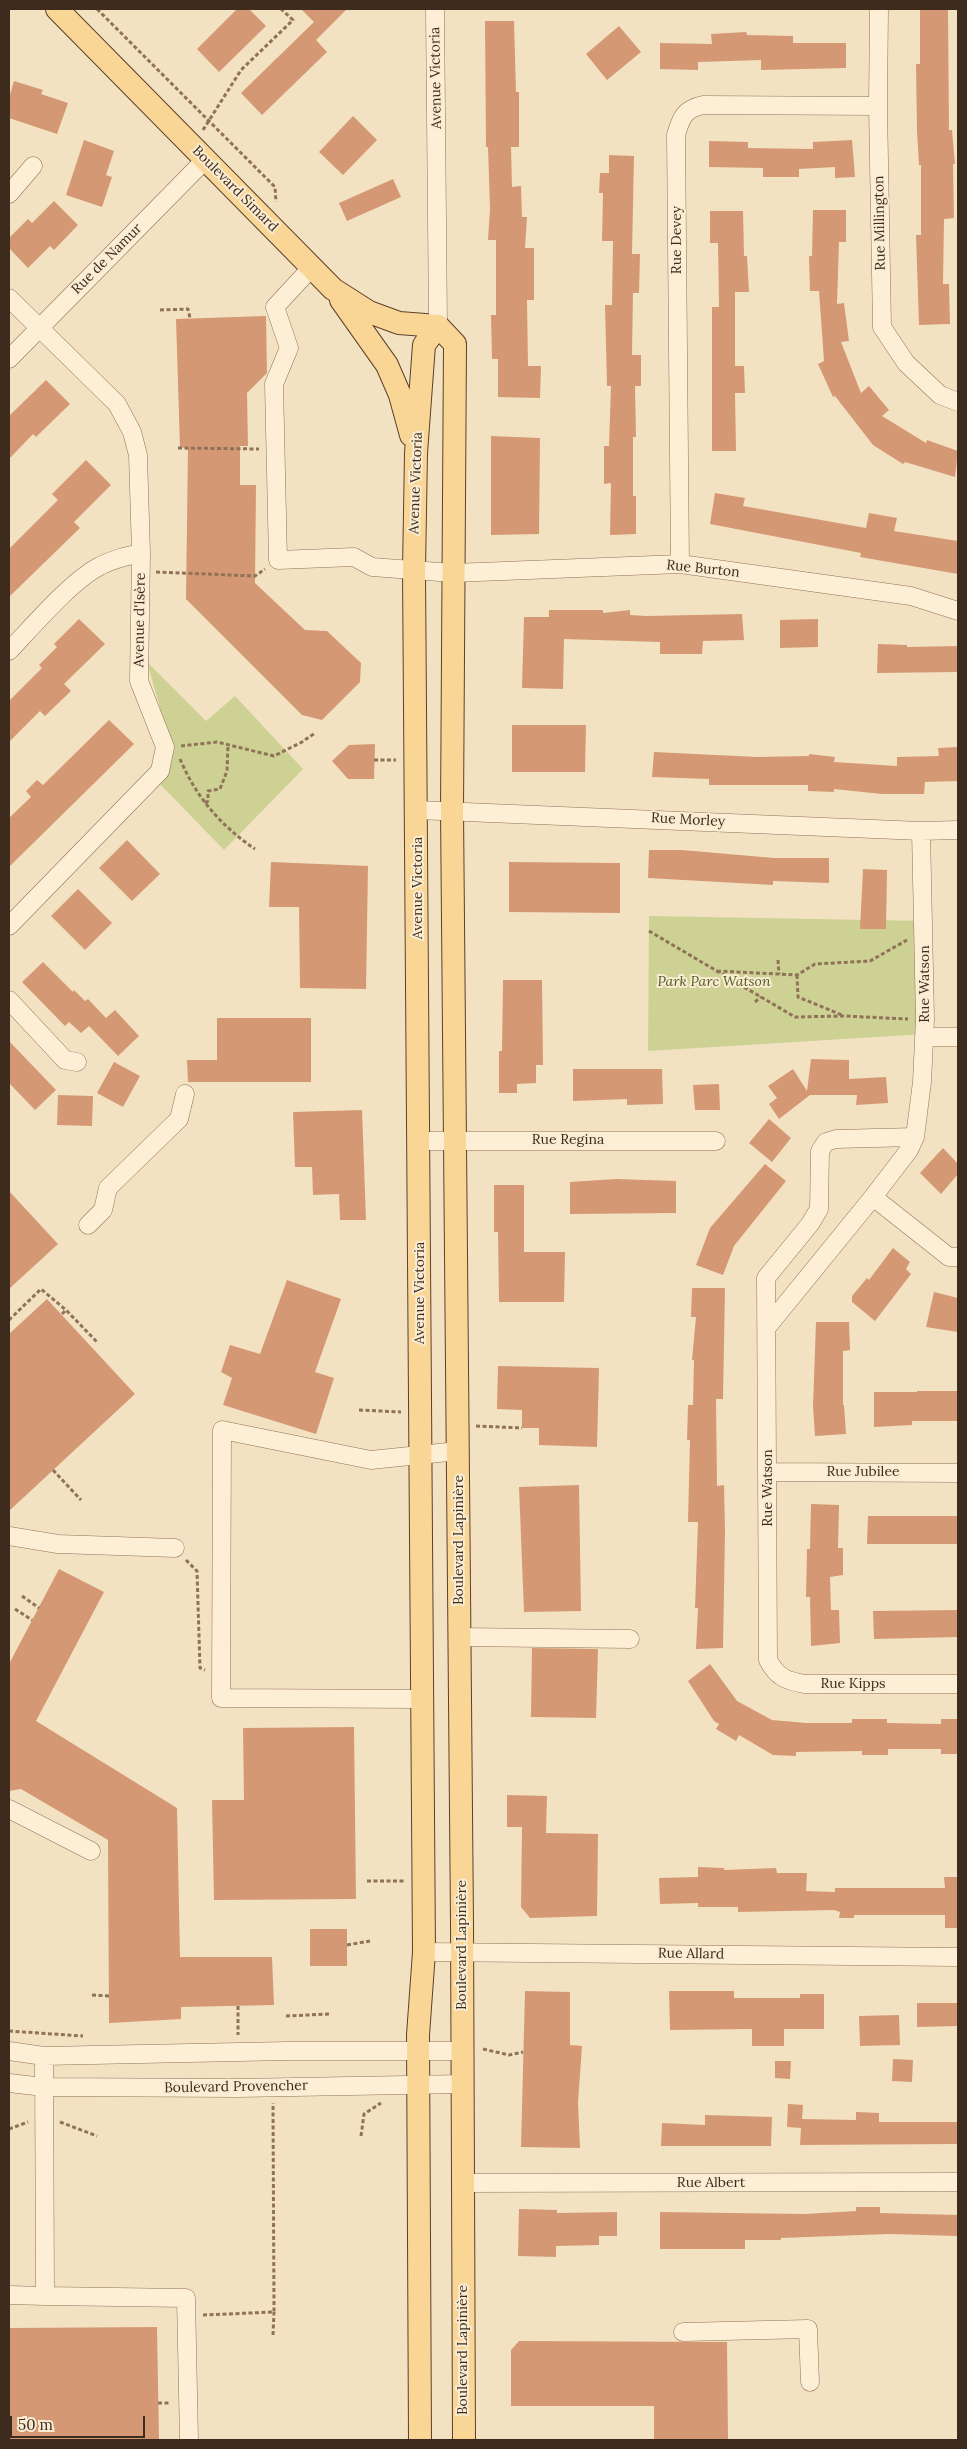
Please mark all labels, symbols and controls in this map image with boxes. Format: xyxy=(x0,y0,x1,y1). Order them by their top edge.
street label: Avenue Victoria xyxy=(427,27,445,129)
street label: Boulevard Simard xyxy=(189,143,281,235)
street label: Rue Millington xyxy=(871,175,889,271)
street label: Rue Devey xyxy=(669,206,685,274)
street label: Rue de Namur xyxy=(68,220,146,298)
street label: Avenue Victoria xyxy=(406,432,426,534)
street label: Rue Burton xyxy=(665,557,741,581)
street label: Avenue d'Isère xyxy=(131,573,149,667)
street label: Rue Morley xyxy=(651,810,725,830)
street label: Avenue Victoria xyxy=(410,837,426,939)
street label: Rue Watson xyxy=(917,945,933,1023)
park label: Park Parc Watson xyxy=(657,974,771,990)
street label: Rue Regina xyxy=(532,1132,604,1148)
street label: Avenue Victoria xyxy=(412,1242,428,1344)
street label: Rue Watson xyxy=(760,1449,776,1527)
street label: Rue Jubilee xyxy=(827,1464,899,1480)
street label: Boulevard Lapinière xyxy=(451,1475,467,1605)
street label: Rue Kipps xyxy=(820,1676,886,1692)
street label: Boulevard Lapinière xyxy=(454,1880,470,2010)
street label: Rue Allard xyxy=(658,1945,724,1963)
street label: Boulevard Provencher xyxy=(164,2077,308,2097)
street label: Rue Albert xyxy=(677,2175,745,2191)
street label: Boulevard Lapinière xyxy=(455,2285,471,2415)
scale bar xyxy=(12,2406,148,2438)
text: 50 m xyxy=(18,2415,53,2434)

